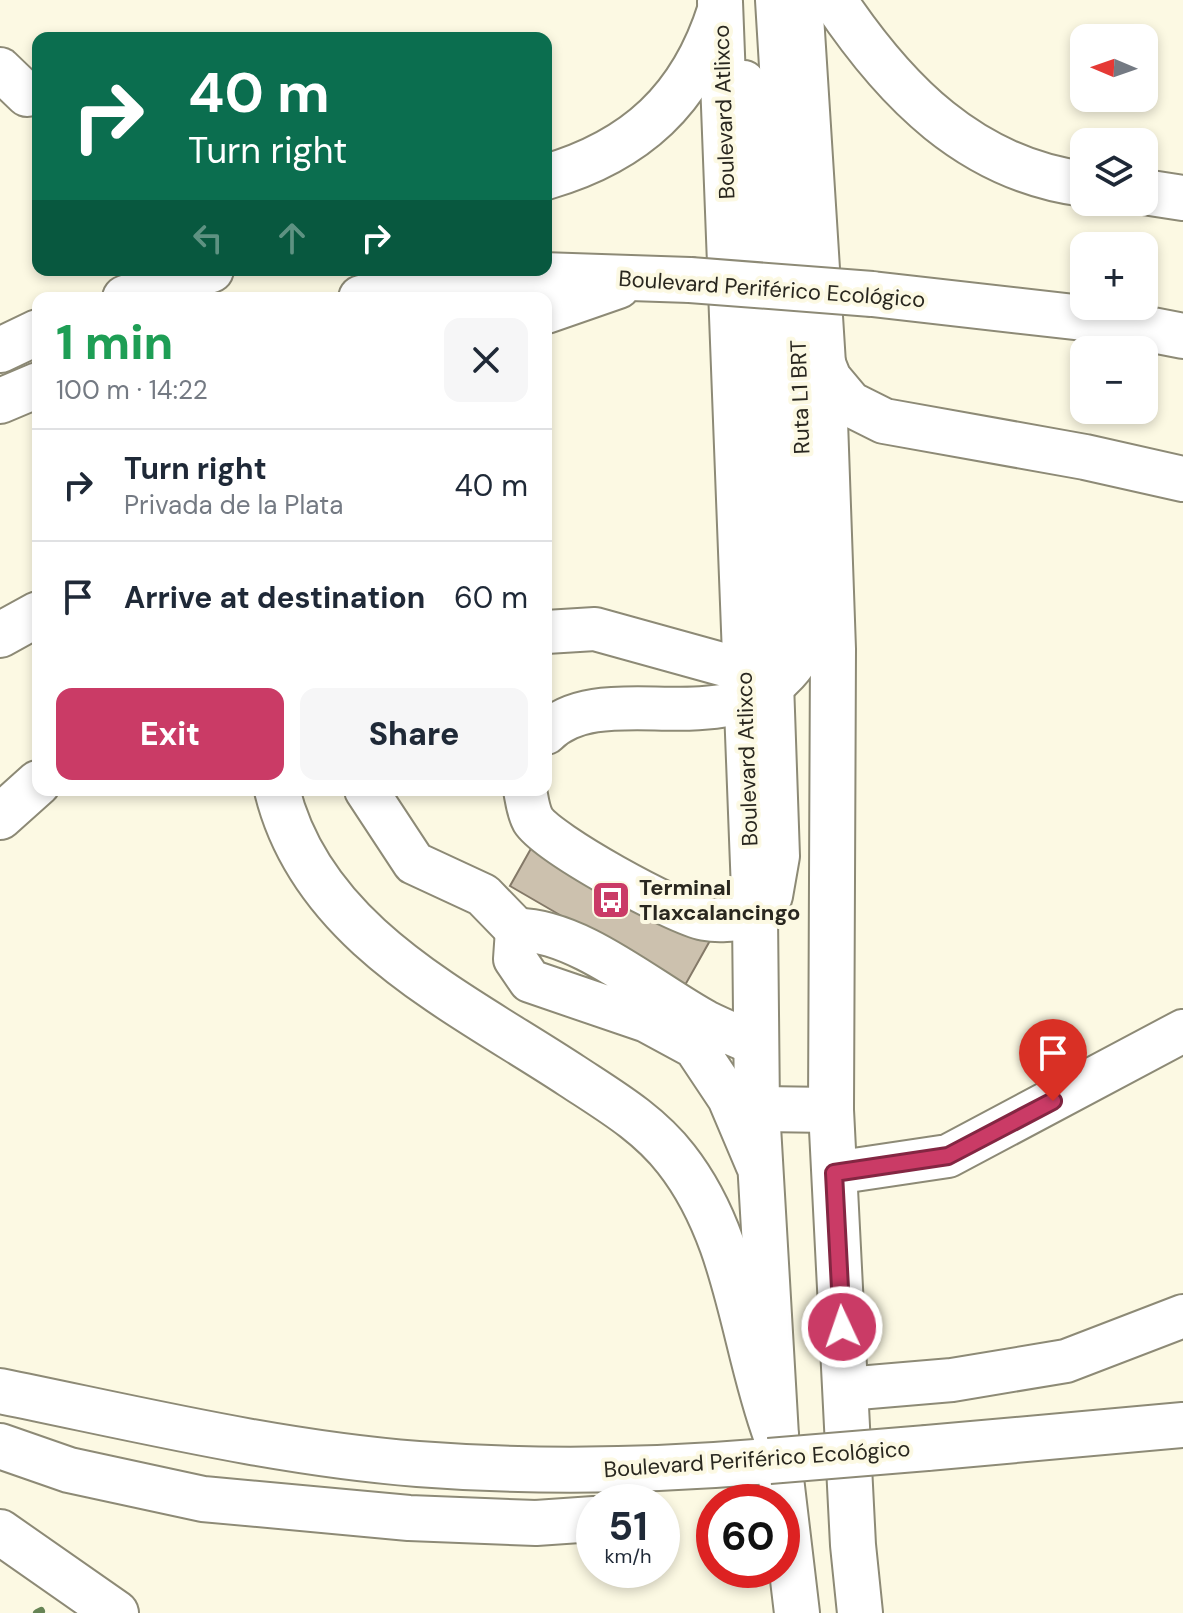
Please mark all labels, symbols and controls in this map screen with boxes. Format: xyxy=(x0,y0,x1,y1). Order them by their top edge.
street label: Boulevard Atlixco xyxy=(706,24,742,200)
north arrow xyxy=(1070,24,1158,112)
map controls xyxy=(1070,24,1158,424)
text: 40 m xyxy=(188,56,330,129)
icon: right xyxy=(56,64,160,168)
text: Turn right xyxy=(188,127,347,174)
button: layers xyxy=(1070,128,1158,216)
icon: left xyxy=(186,216,230,260)
icon: ahead xyxy=(270,216,314,260)
icon: right xyxy=(354,216,398,260)
button: + xyxy=(1070,232,1158,320)
street label: Boulevard Periférico Ecológico xyxy=(618,264,926,314)
text: 1 min xyxy=(56,311,173,374)
button: close xyxy=(444,318,528,402)
button: − xyxy=(1070,336,1158,424)
street label: Ruta L1 BRT xyxy=(784,339,816,455)
text: 100 m · 14:22 xyxy=(56,373,208,407)
text: Turn right xyxy=(124,449,267,488)
icon: right xyxy=(56,463,100,507)
text: 40 m xyxy=(455,466,528,505)
text: Privada de la Plata xyxy=(124,488,343,522)
icon: arrive xyxy=(56,575,100,619)
text: Arrive at destination xyxy=(124,578,425,617)
text: 60 m xyxy=(454,578,528,617)
street label: Boulevard Atlixco xyxy=(729,671,765,847)
button: Exit xyxy=(56,688,284,780)
button: Share xyxy=(300,688,528,780)
place label: Terminal Tlaxcalancingo xyxy=(639,873,801,927)
bus stop icon: Terminal Tlaxcalancingo xyxy=(590,879,632,921)
pin xyxy=(1019,1019,1087,1101)
icon: arrive xyxy=(1031,1031,1075,1075)
position arrow xyxy=(800,1285,884,1369)
street label: Boulevard Periférico Ecológico xyxy=(603,1434,911,1484)
speed limit sign: 60 xyxy=(696,1484,800,1588)
text: 51 xyxy=(608,1500,648,1552)
text: km/h xyxy=(604,1543,652,1569)

